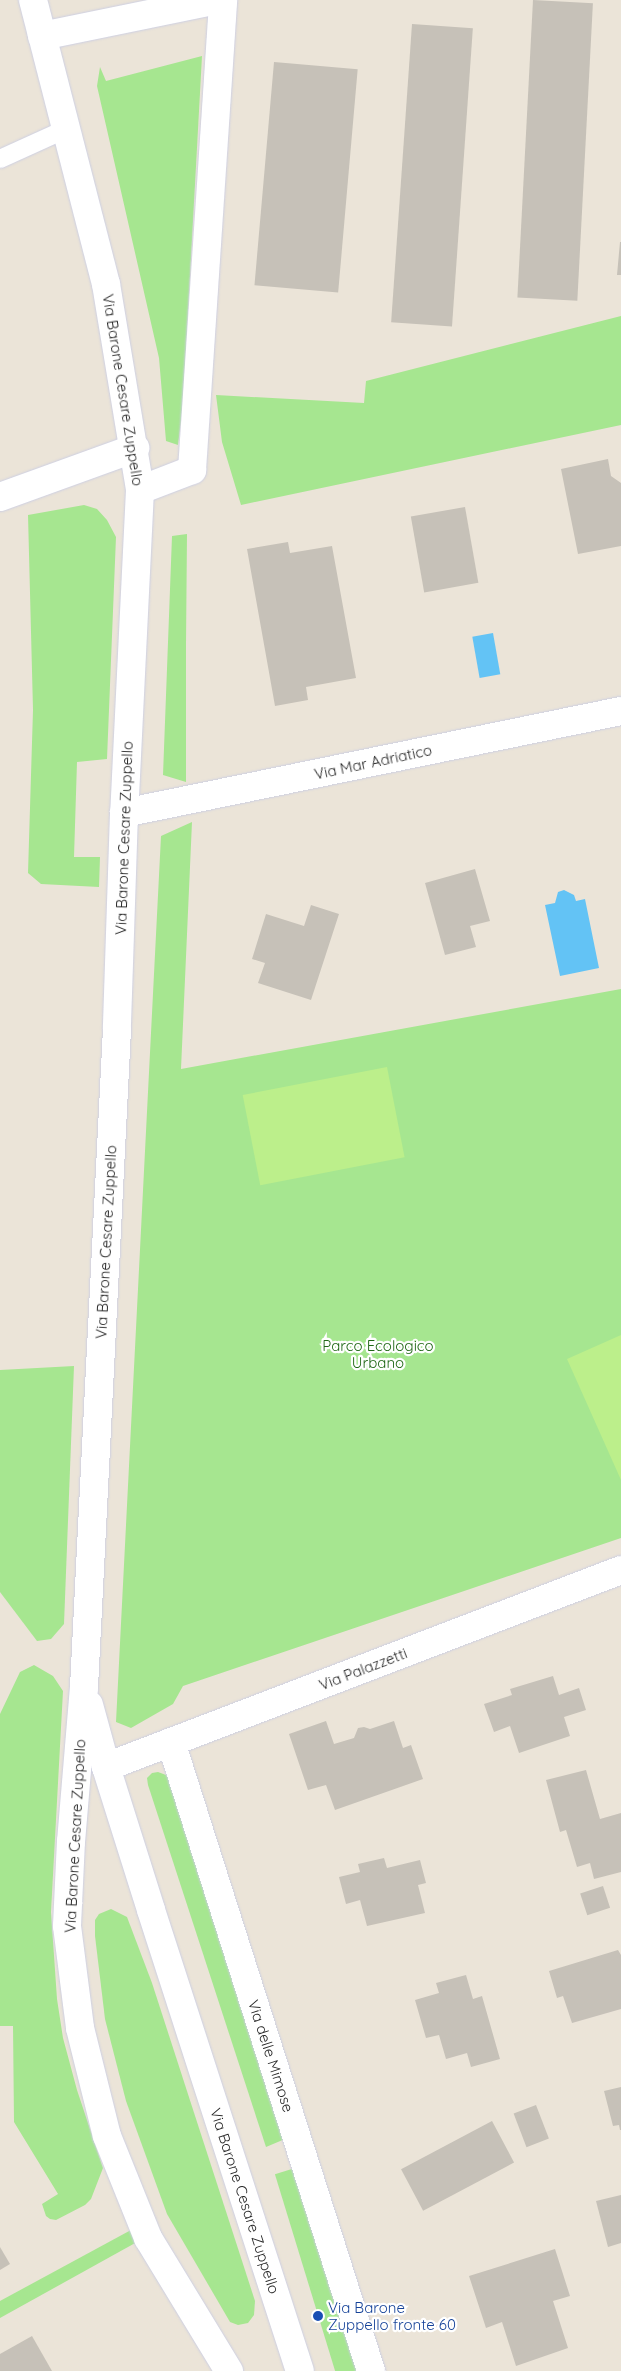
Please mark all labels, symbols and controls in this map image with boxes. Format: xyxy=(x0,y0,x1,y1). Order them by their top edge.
street label: Via Barone Cesare Zuppello xyxy=(99,293,147,487)
street label: Via Barone Cesare Zuppello xyxy=(112,741,136,935)
street label: Via Mar Adriatico xyxy=(313,741,433,783)
street label: Via Barone Cesare Zuppello xyxy=(92,1145,120,1339)
park label: Parco Ecologico Urbano xyxy=(322,1336,434,1371)
street label: Via Palazzetti xyxy=(316,1644,410,1694)
street label: Via Barone Cesare Zuppello xyxy=(61,1739,89,1933)
street label: Via delle Mimose xyxy=(244,1998,298,2114)
street label: Via Barone Cesare Zuppello xyxy=(206,2106,284,2296)
place label: Via Barone Zuppello fronte 60 xyxy=(328,2298,456,2333)
marker: Via Barone Zuppello fronte 60 xyxy=(312,2310,324,2322)

